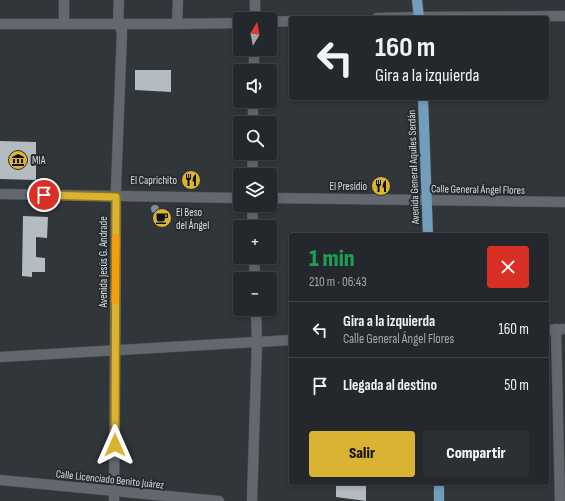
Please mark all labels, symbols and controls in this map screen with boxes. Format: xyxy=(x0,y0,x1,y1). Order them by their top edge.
north arrow xyxy=(233,12,277,56)
map controls xyxy=(233,12,277,316)
text: 160 m xyxy=(375,31,435,64)
icon: left xyxy=(309,32,361,84)
button: sound xyxy=(233,64,277,108)
text: Gira a la izquierda xyxy=(375,65,479,86)
street label: Avenida General Aquiles Serdán xyxy=(405,109,422,225)
button: search xyxy=(233,116,277,160)
museum icon: MIA xyxy=(7,149,29,171)
place label: MIA xyxy=(32,154,46,167)
button: layers xyxy=(233,168,277,212)
restaurant icon: El Caprichito xyxy=(180,169,202,191)
place label: El Caprichito xyxy=(131,174,177,187)
restaurant icon: El Presidio xyxy=(370,175,392,197)
pin xyxy=(27,178,61,212)
place label: El Presidio xyxy=(329,180,367,193)
street label: Calle General Ángel Flores xyxy=(431,182,525,197)
icon: arrive xyxy=(33,184,55,206)
place label: El Beso del Ángel xyxy=(176,206,209,232)
cafe icon: El Beso del Ángel xyxy=(151,207,173,229)
street label: Avenida Jesús G. Andrade xyxy=(97,216,110,309)
button: + xyxy=(233,220,277,264)
text: 1 min xyxy=(309,244,355,273)
button: close xyxy=(487,246,529,288)
button: − xyxy=(233,272,277,316)
text: 210 m · 06:43 xyxy=(309,274,367,290)
text: Gira a la izquierda xyxy=(343,312,435,331)
icon: left xyxy=(309,319,331,341)
text: 160 m xyxy=(498,320,529,339)
text: Calle General Ángel Flores xyxy=(343,331,454,347)
icon: arrive xyxy=(309,375,331,397)
text: Llegada al destino xyxy=(343,376,437,395)
text: 50 m xyxy=(504,376,529,395)
position arrow xyxy=(94,424,136,466)
button: Salir xyxy=(309,431,415,477)
button: Compartir xyxy=(423,431,529,477)
street label: Calle Licenciado Benito Juárez xyxy=(55,467,165,492)

